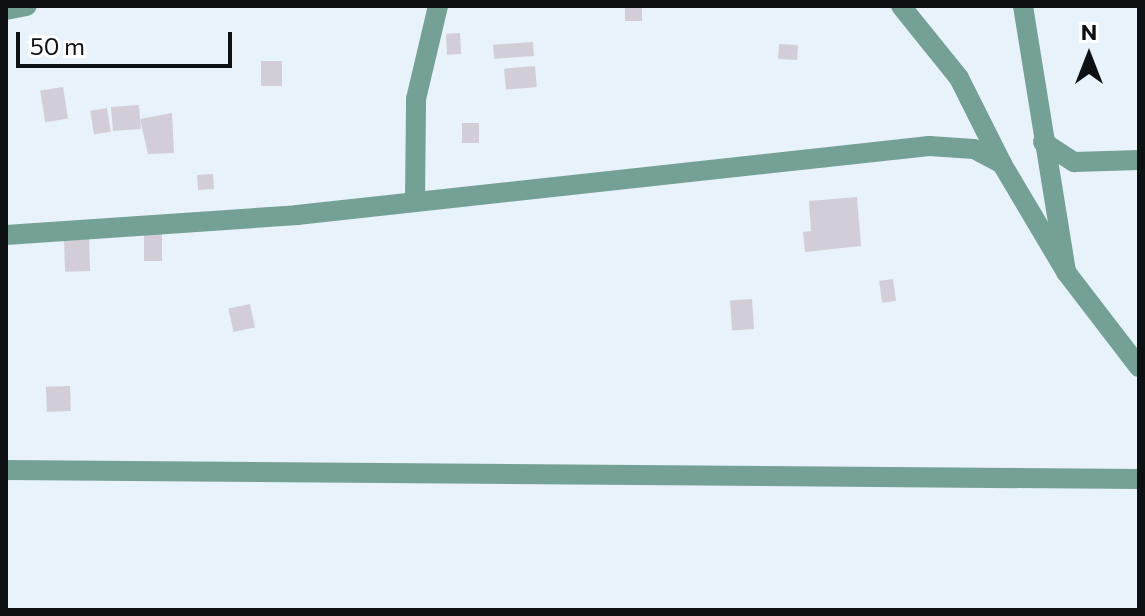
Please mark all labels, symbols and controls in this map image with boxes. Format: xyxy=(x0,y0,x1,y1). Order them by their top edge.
scale bar xyxy=(20,16,236,66)
north arrow xyxy=(1049,16,1129,96)
text: N xyxy=(1081,18,1097,45)
text: 50 m xyxy=(30,31,85,60)

